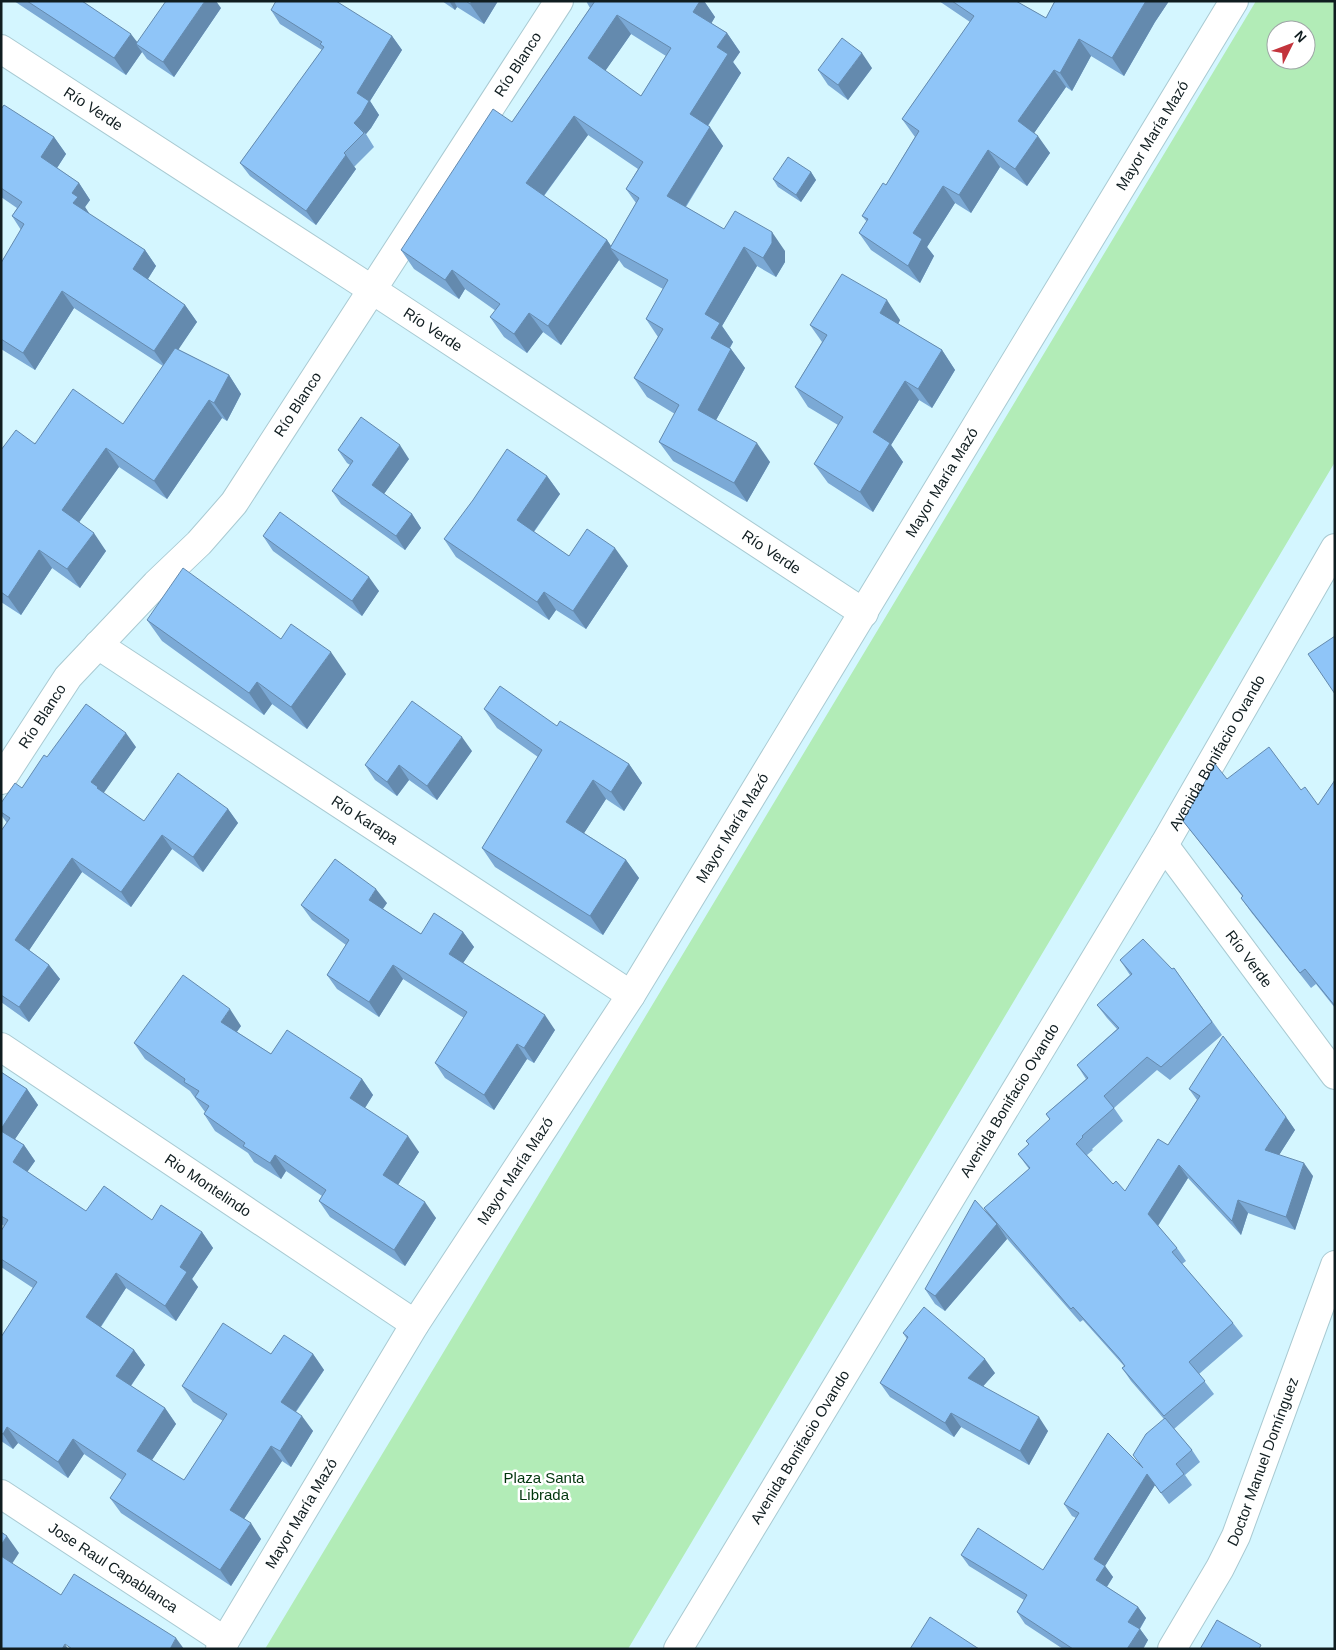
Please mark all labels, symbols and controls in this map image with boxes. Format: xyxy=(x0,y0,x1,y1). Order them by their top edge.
north arrow xyxy=(1266,20,1316,70)
text: N xyxy=(1291,27,1310,45)
street label: Río Blanco xyxy=(490,29,545,100)
street label: Mayor María Mazó xyxy=(1112,77,1192,193)
street label: Río Verde xyxy=(61,83,126,134)
street label: Río Verde xyxy=(401,304,466,355)
street label: Río Blanco xyxy=(270,369,325,440)
street label: Mayor María Mazó xyxy=(902,424,981,540)
street label: Río Verde xyxy=(739,526,804,577)
street label: Avenida Bonifacio Ovando xyxy=(1165,672,1268,833)
street label: Río Blanco xyxy=(15,681,69,751)
street label: Mayor María Mazó xyxy=(692,770,772,886)
street label: Río Karapa xyxy=(329,792,402,848)
street label: Río Verde xyxy=(1222,927,1276,991)
street label: Avenida Bonifacio Ovando xyxy=(956,1020,1062,1180)
street label: Mayor María Mazó xyxy=(474,1114,556,1228)
street label: Rio Montelindo xyxy=(162,1150,255,1220)
street label: Avenida Bonifacio Ovando xyxy=(747,1367,853,1527)
street label: Doctor Manuel Domínguez xyxy=(1223,1375,1301,1549)
street label: Mayor María Mazó xyxy=(261,1455,340,1571)
park label: Plaza Santa Librada xyxy=(504,1469,585,1503)
street label: Jose Raul Capablanca xyxy=(46,1519,182,1616)

